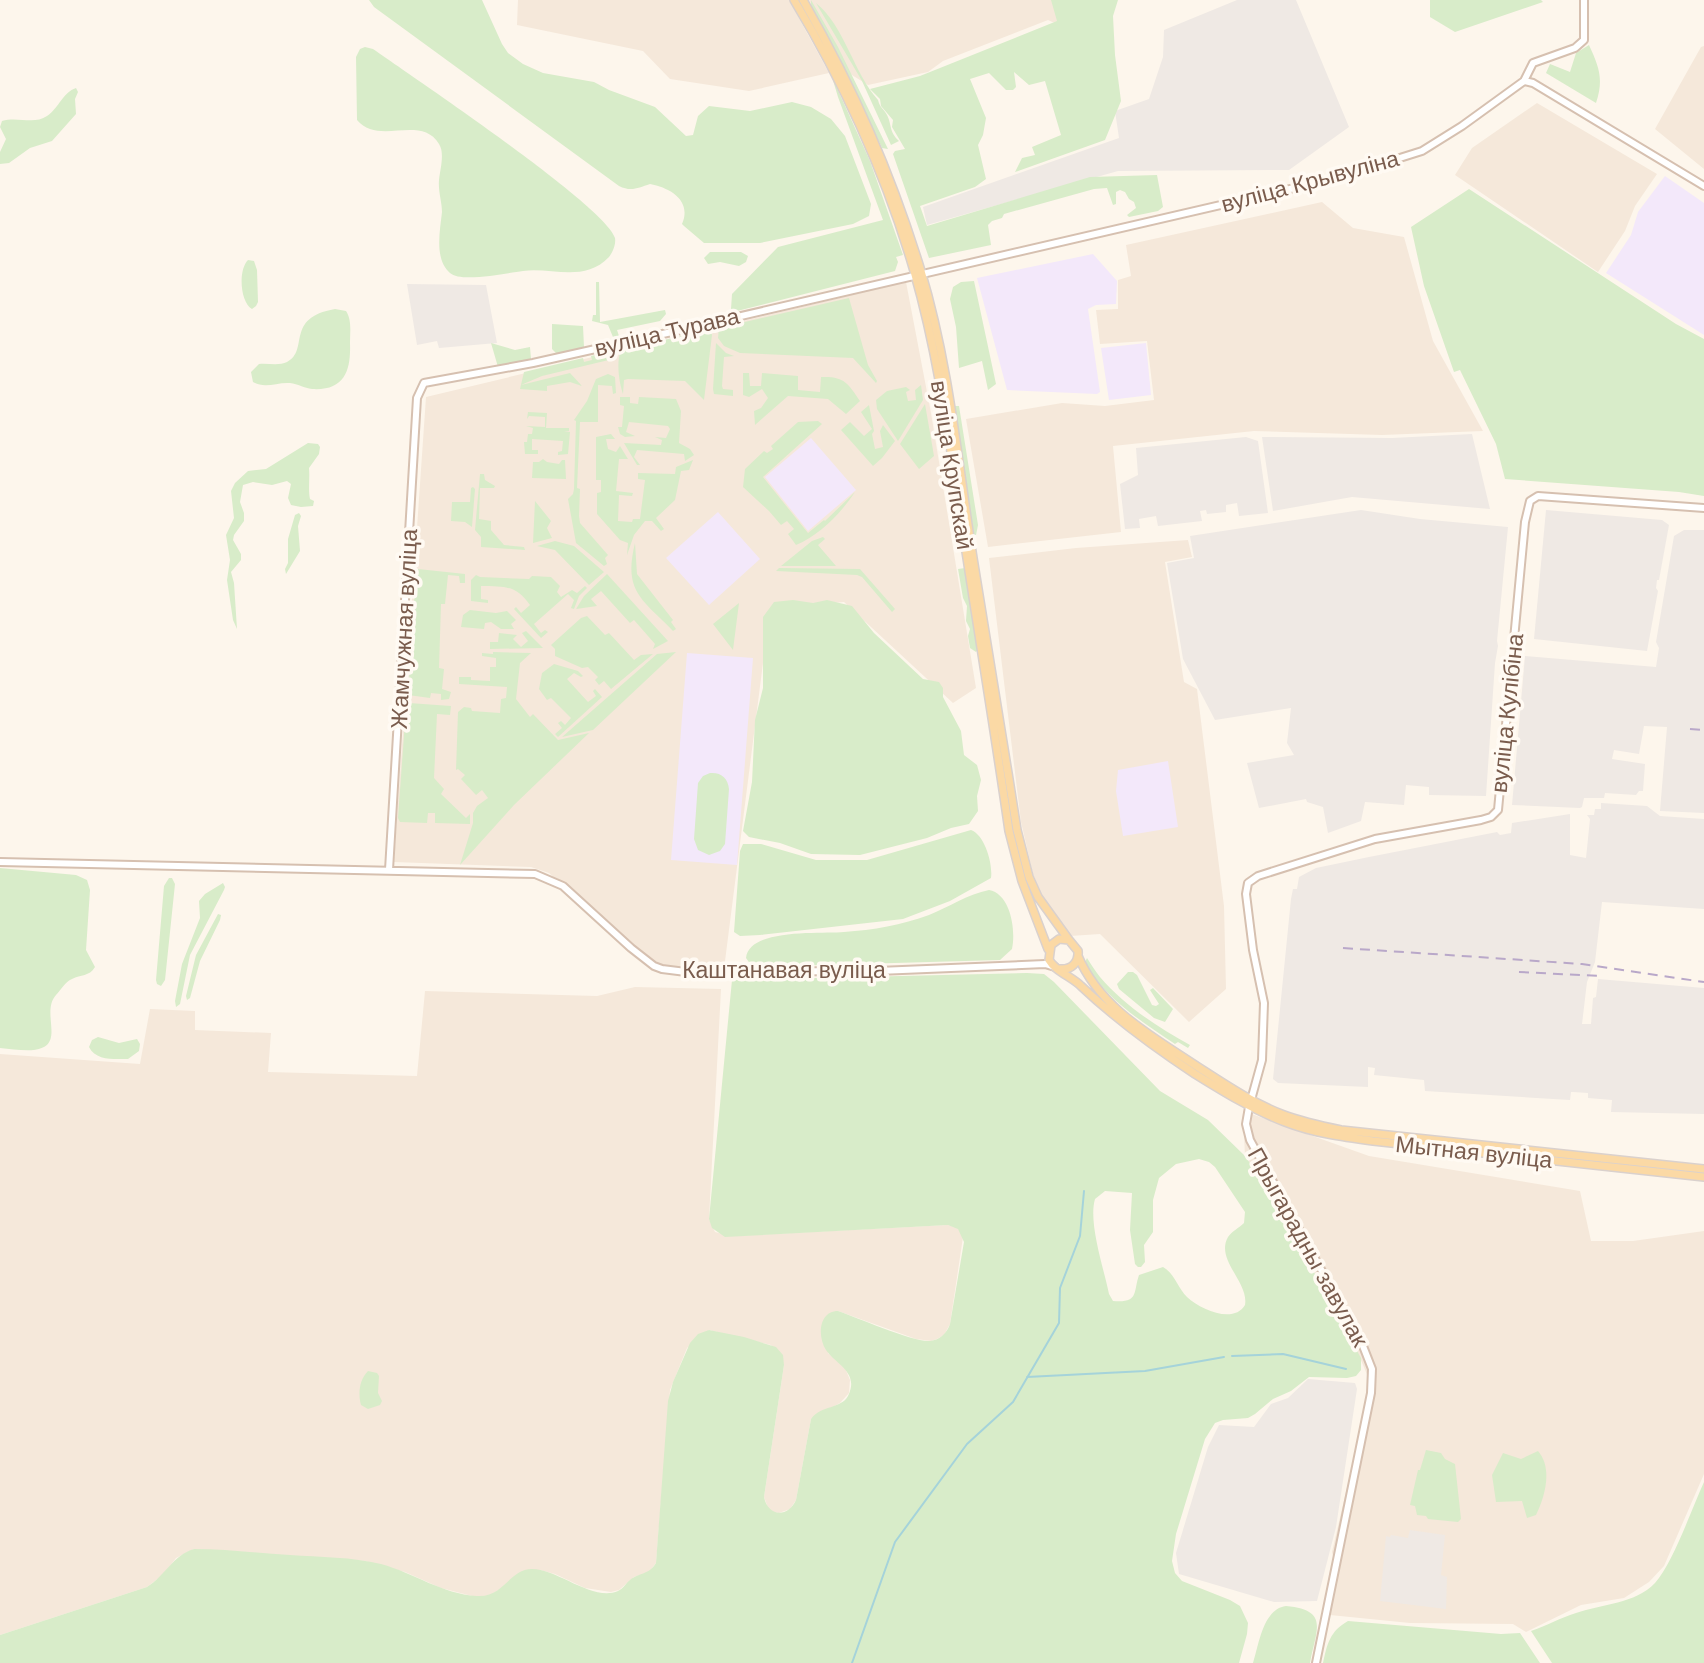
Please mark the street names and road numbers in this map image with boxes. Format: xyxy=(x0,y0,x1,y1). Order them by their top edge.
street label: вуліца Крывуліна xyxy=(1218,143,1402,219)
street label: вуліца Турава xyxy=(592,301,743,363)
street label: вуліца Крупскай xyxy=(924,378,980,552)
street label: Жамчужная вуліца xyxy=(384,528,424,730)
street label: вуліца Кулібіна xyxy=(1484,632,1530,794)
street label: Каштанавая вуліца xyxy=(682,955,886,985)
street label: Мытная вуліца xyxy=(1394,1129,1554,1175)
street label: Прыгарадны завулак xyxy=(1241,1142,1376,1353)

